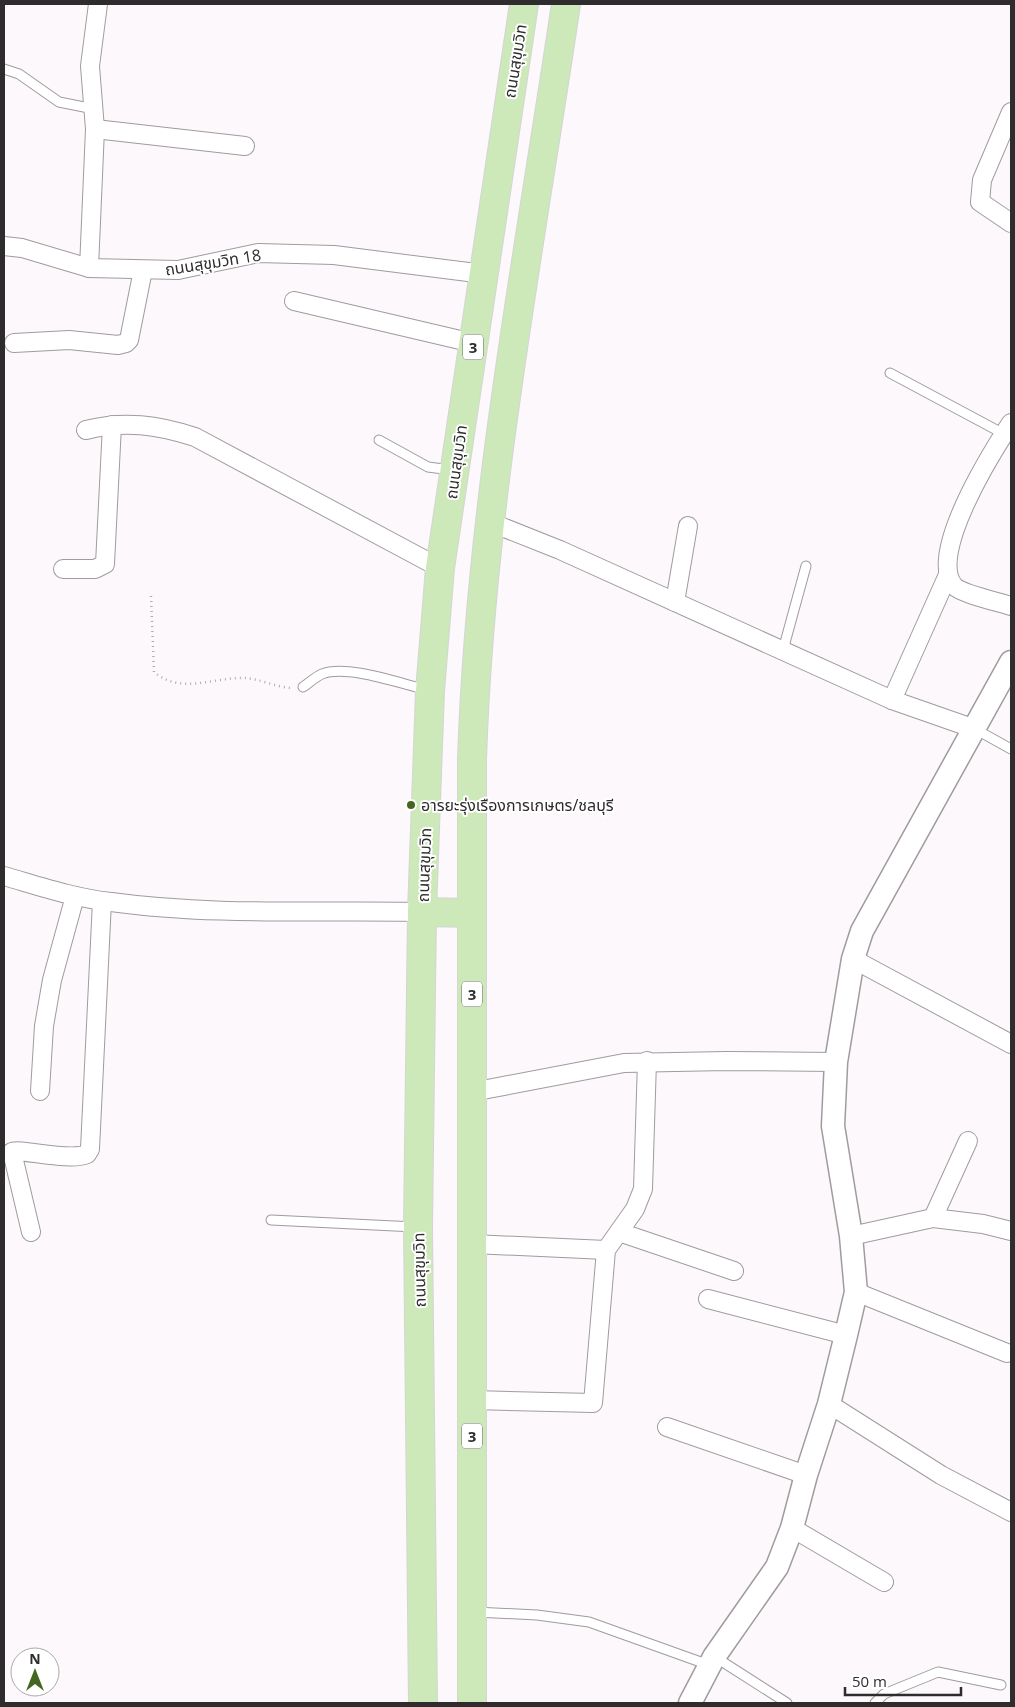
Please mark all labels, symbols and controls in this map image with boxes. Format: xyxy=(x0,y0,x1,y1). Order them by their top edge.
street label: ถนนสุขุมวิท xyxy=(498,22,532,100)
street label: ถนนสุขุมวิท 18 xyxy=(163,244,263,280)
road number: 3 xyxy=(463,334,483,360)
street label: ถนนสุขุมวิท xyxy=(440,424,472,500)
place label: อารยะรุ่งเรืองการเกษตร/ชลบุรี xyxy=(421,794,614,816)
marker: อารยะรุ่งเรืองการเกษตร/ชลบุรี xyxy=(405,799,417,811)
street label: ถนนสุขุมวิท xyxy=(412,827,436,903)
road number: 3 xyxy=(462,982,482,1006)
street label: ถนนสุขุมวิท xyxy=(407,1233,431,1307)
road number: 3 xyxy=(462,1424,482,1448)
north arrow xyxy=(10,1647,60,1697)
text: N xyxy=(29,1649,41,1668)
scale bar xyxy=(845,1664,961,1696)
text: 50 m xyxy=(852,1671,887,1691)

